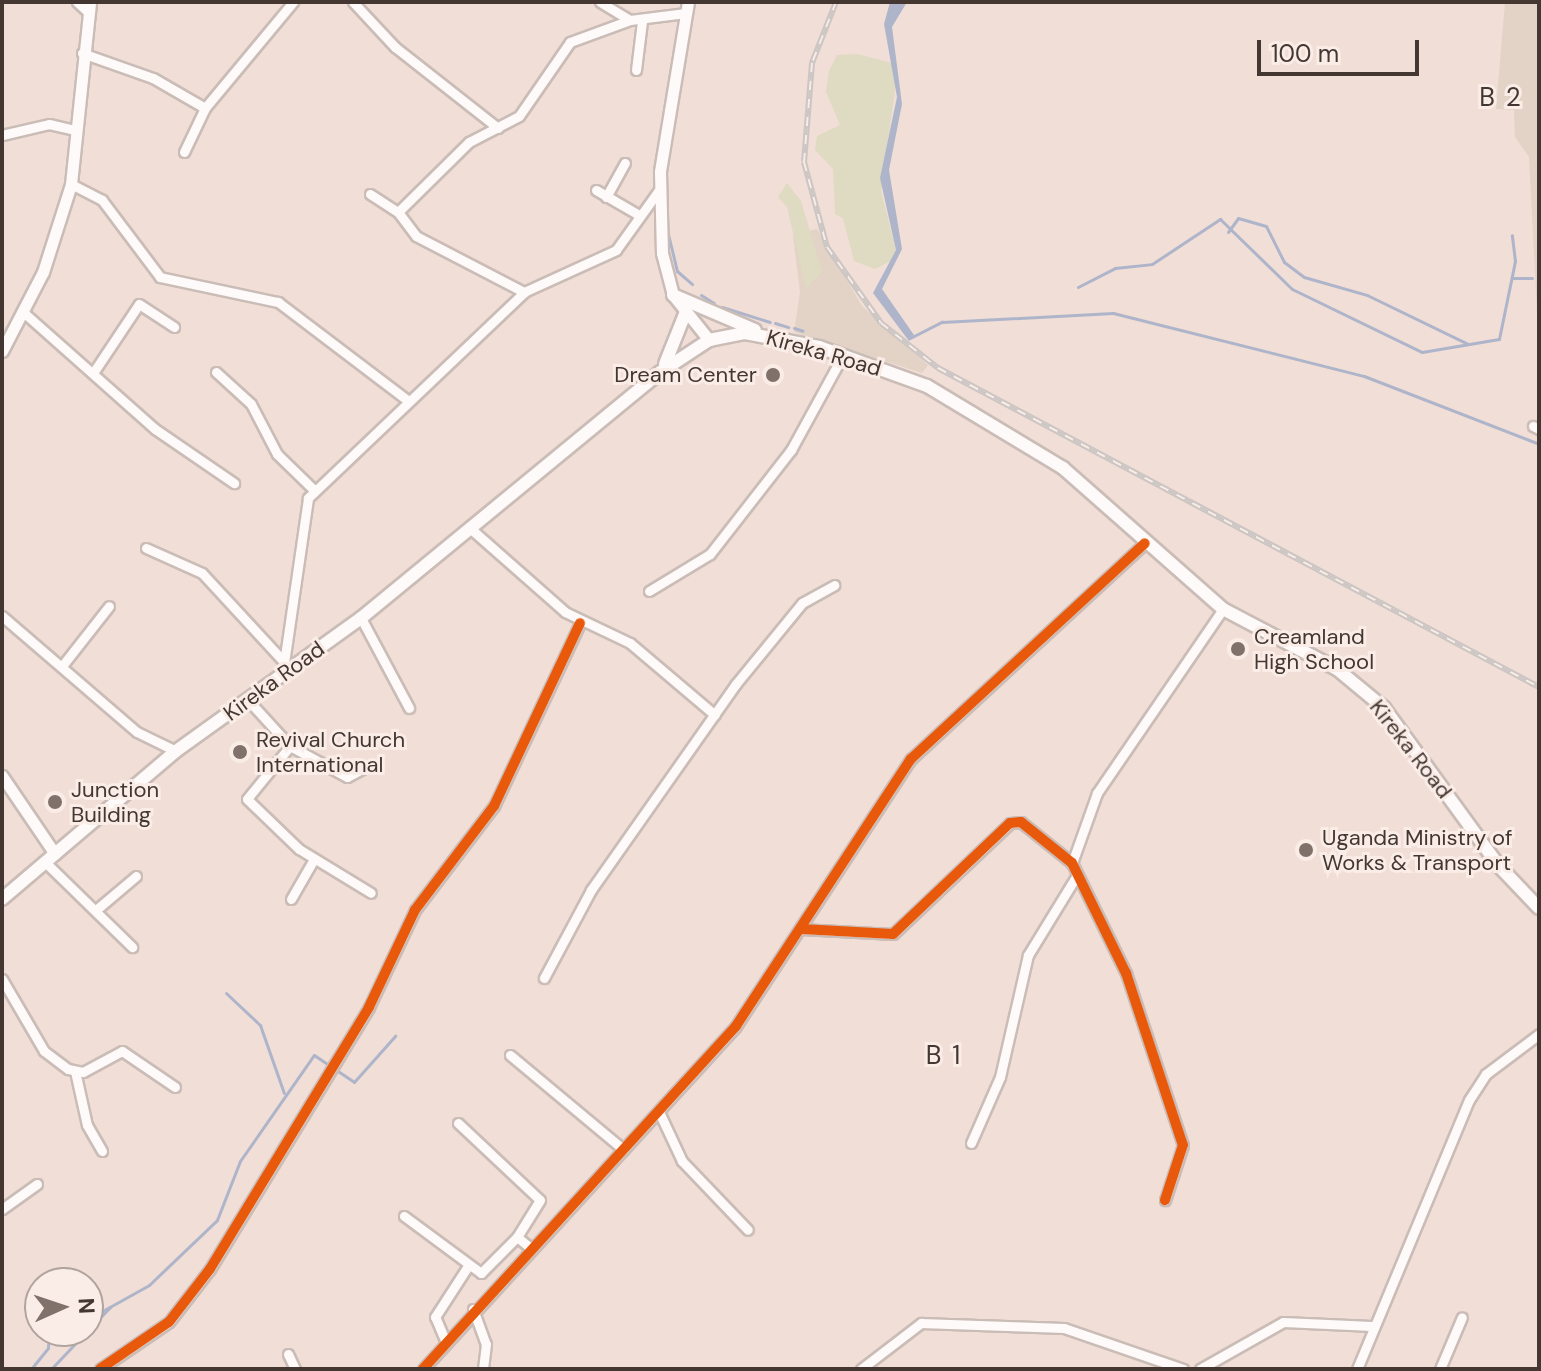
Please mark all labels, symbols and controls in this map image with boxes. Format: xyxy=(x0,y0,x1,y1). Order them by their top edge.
scale bar xyxy=(1261,24,1423,74)
text: 100 m xyxy=(1271,38,1339,69)
district label: B 2 xyxy=(1479,82,1523,114)
street label: Kireka Road xyxy=(763,324,885,382)
place label: Dream Center xyxy=(614,362,757,388)
marker: Dream Center xyxy=(764,366,782,384)
place label: Creamland High School xyxy=(1254,623,1374,674)
street label: Kireka Road xyxy=(218,636,330,726)
marker: Creamland High School xyxy=(1229,640,1247,658)
street label: Kireka Road xyxy=(1364,694,1458,804)
place label: Revival Church International xyxy=(256,726,405,778)
marker: Revival Church International xyxy=(231,743,249,761)
place label: Junction Building xyxy=(71,776,159,828)
marker: Junction Building xyxy=(46,793,64,811)
place label: Uganda Ministry of Works & Transport xyxy=(1322,824,1513,876)
marker: Uganda Ministry of Works & Transport xyxy=(1297,841,1315,859)
district label: B 1 xyxy=(926,1040,962,1072)
north arrow xyxy=(24,1267,104,1347)
text: N xyxy=(72,1297,101,1315)

